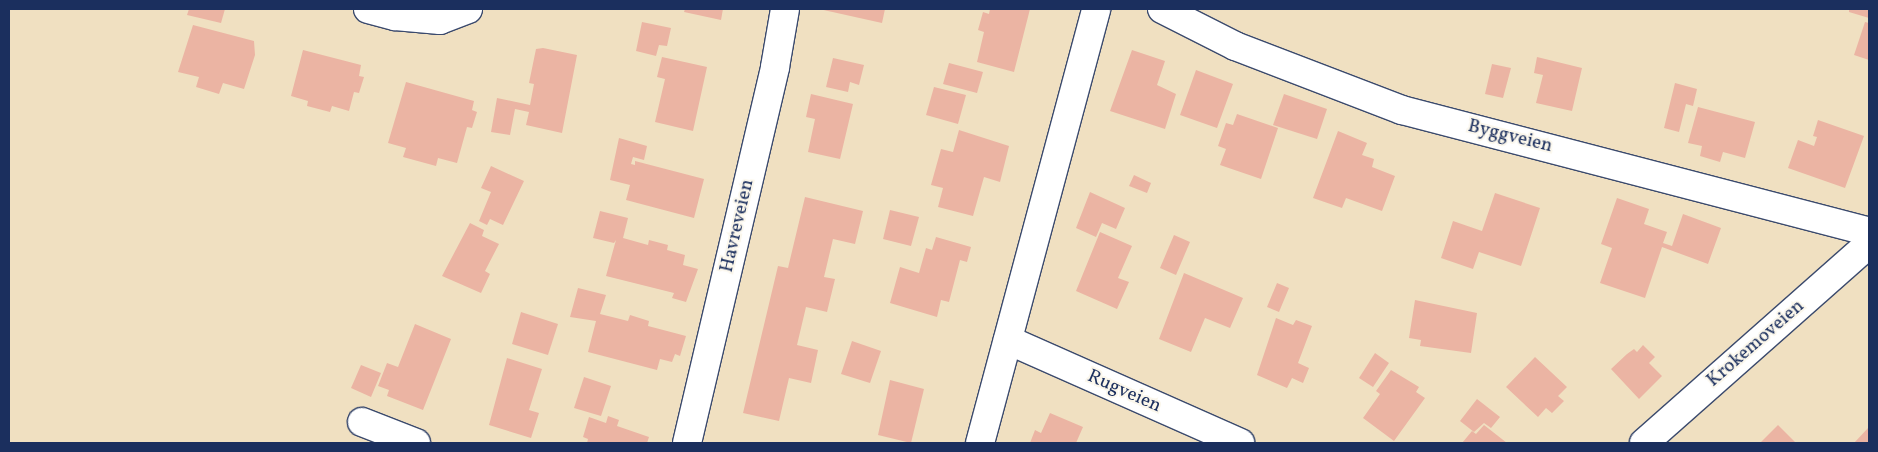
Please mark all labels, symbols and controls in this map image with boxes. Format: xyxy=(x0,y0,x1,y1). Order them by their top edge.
street label: Byggveien xyxy=(1465,115,1555,159)
street label: Havreveien xyxy=(716,177,760,275)
street label: Krokemoveien xyxy=(1703,296,1809,392)
street label: Rugveien xyxy=(1084,366,1164,418)

